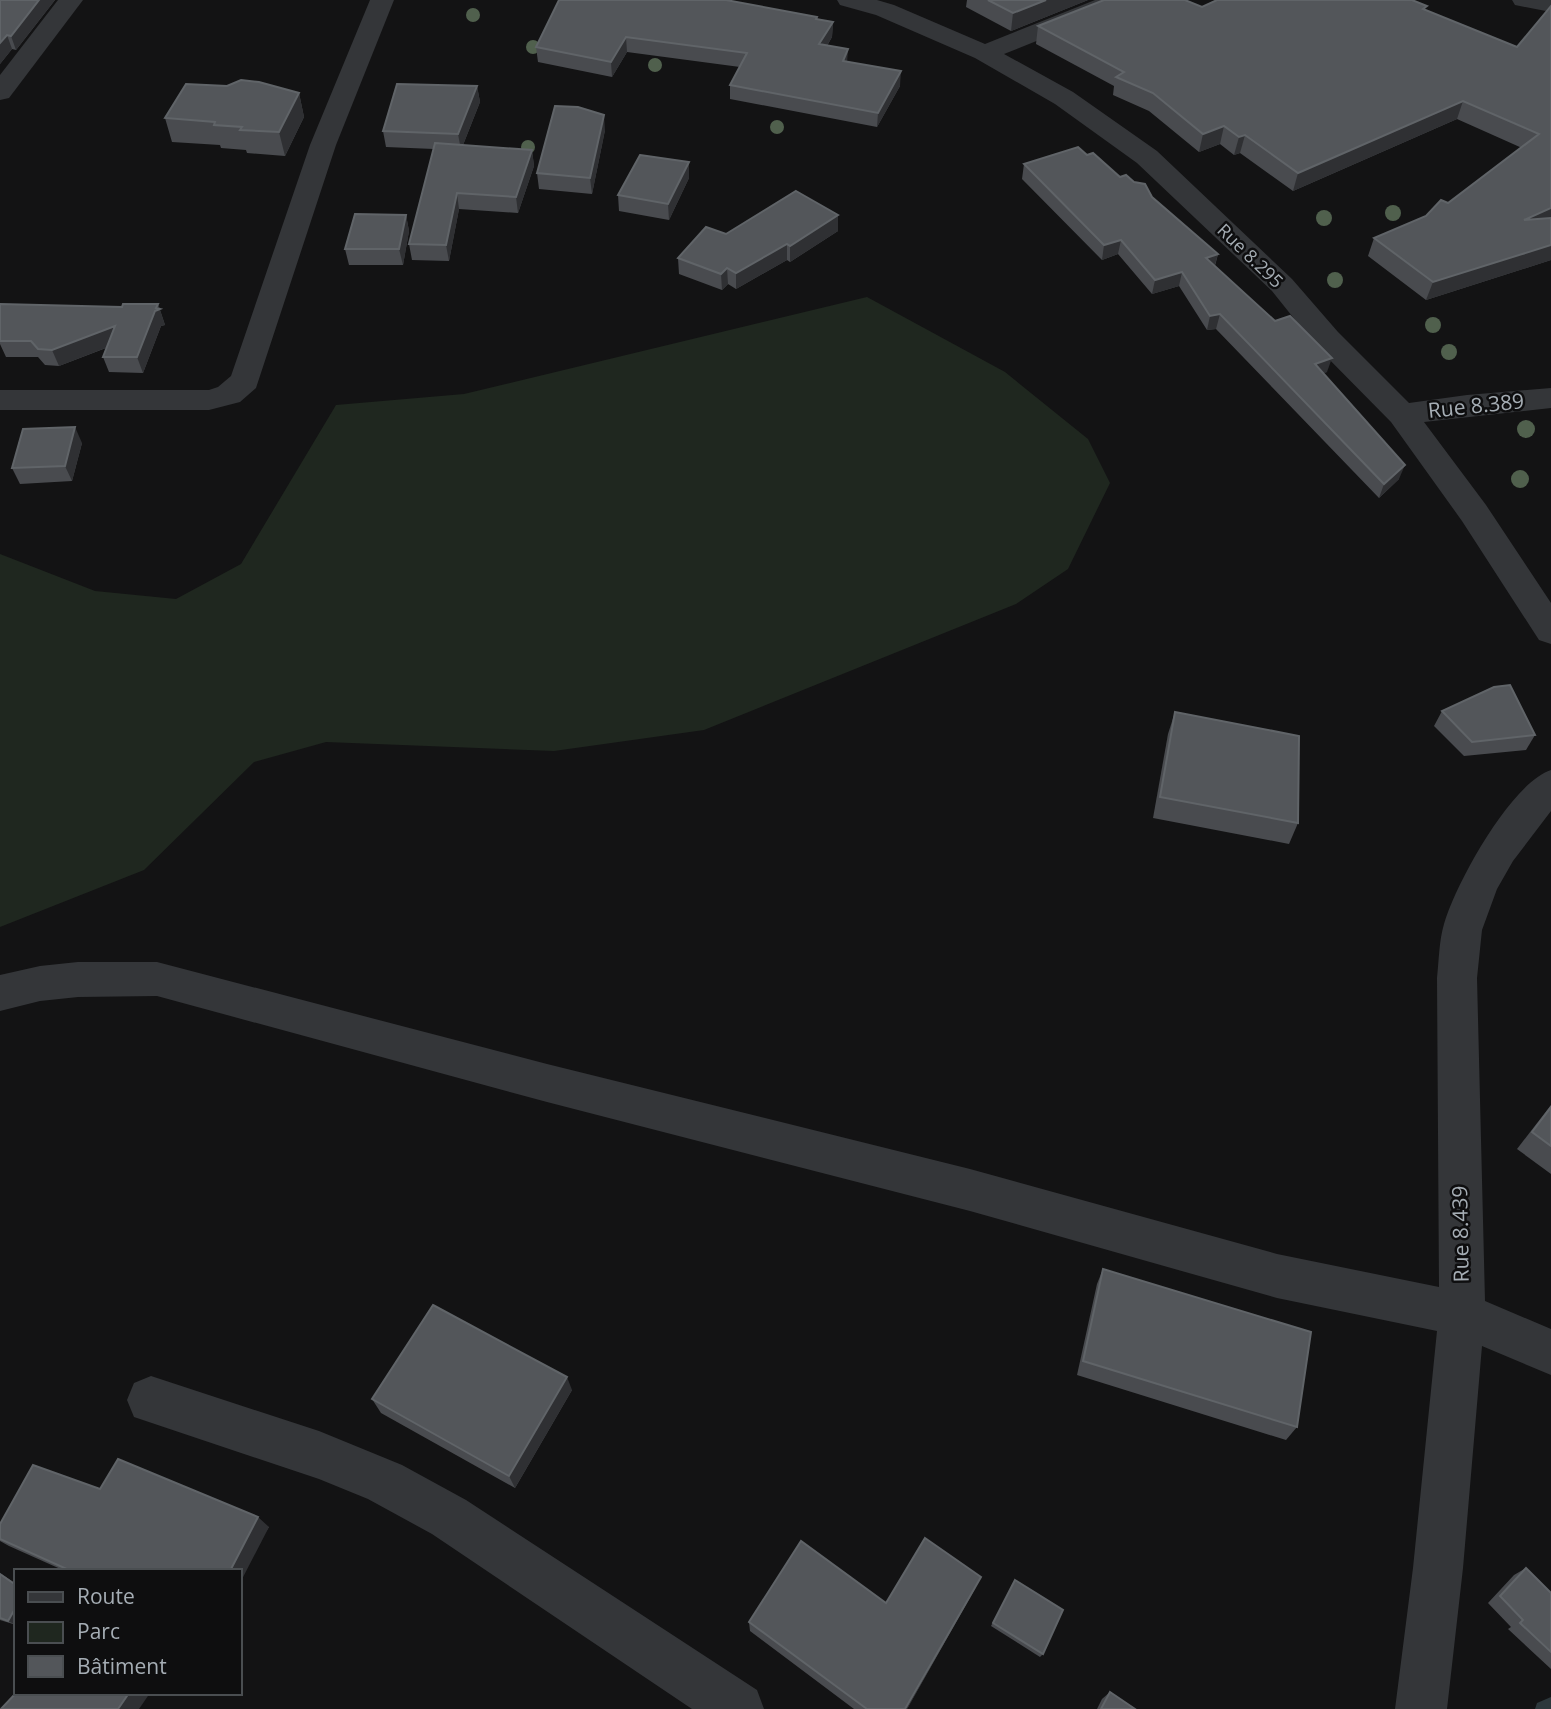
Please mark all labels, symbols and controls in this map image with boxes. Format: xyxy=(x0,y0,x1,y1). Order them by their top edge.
street label: Rue 8.295 xyxy=(1213,218,1289,293)
street label: Rue 8.389 xyxy=(1426,386,1525,424)
street label: Rue 8.439 xyxy=(1445,1185,1475,1283)
legend xyxy=(14,1569,242,1695)
text: Route xyxy=(77,1582,135,1610)
text: Parc xyxy=(77,1617,120,1645)
text: Bâtiment xyxy=(77,1652,167,1680)

